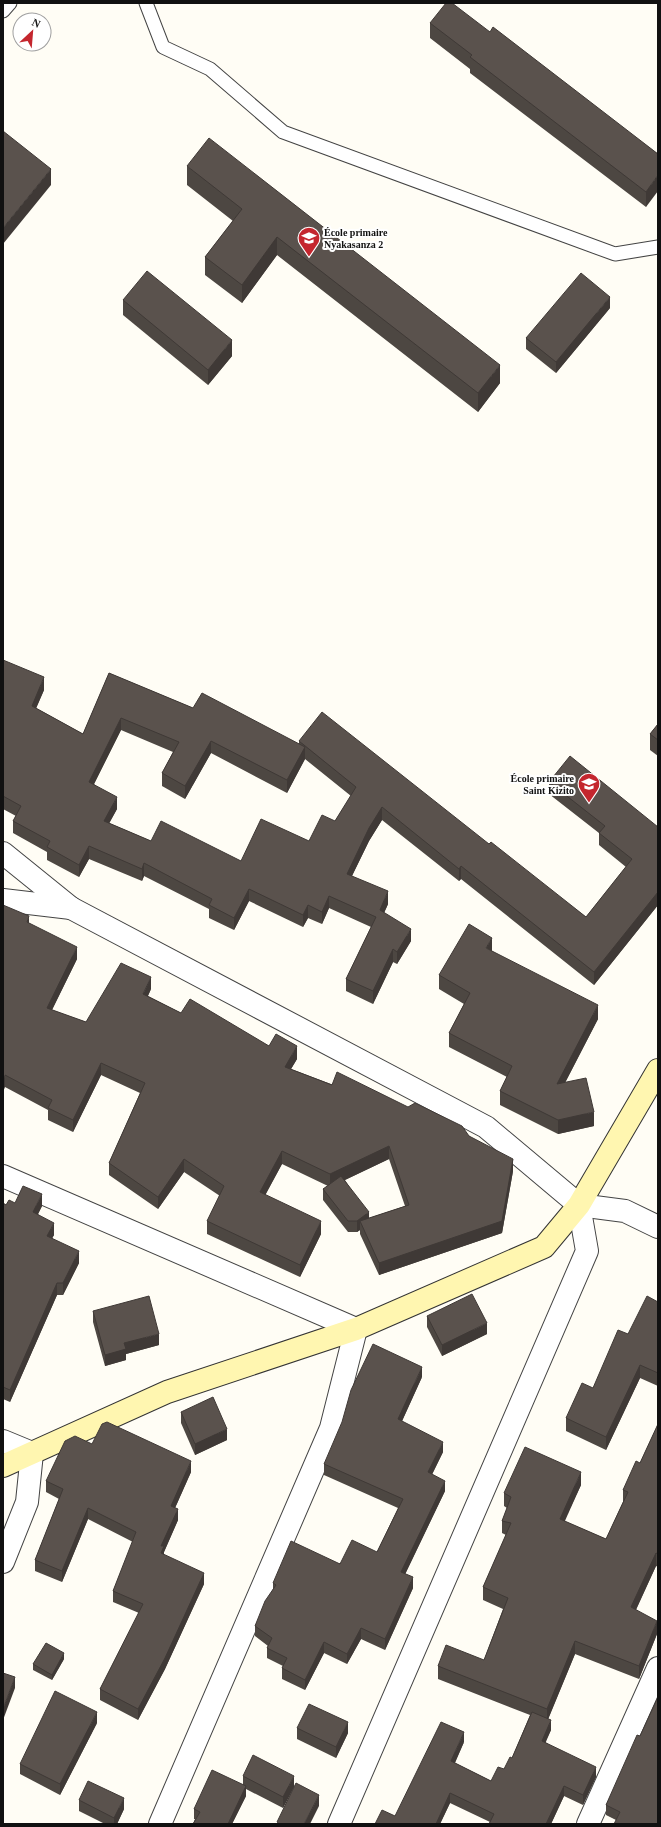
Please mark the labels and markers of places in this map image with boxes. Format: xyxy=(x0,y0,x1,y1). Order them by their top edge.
school or university icon: École primaire Nyakasanza 2 xyxy=(296,225,322,258)
place label: École primaire Nyakasanza 2 xyxy=(324,227,388,250)
school or university icon: École primaire Saint Kizito xyxy=(576,771,602,804)
place label: École primaire Saint Kizito xyxy=(511,773,575,796)

